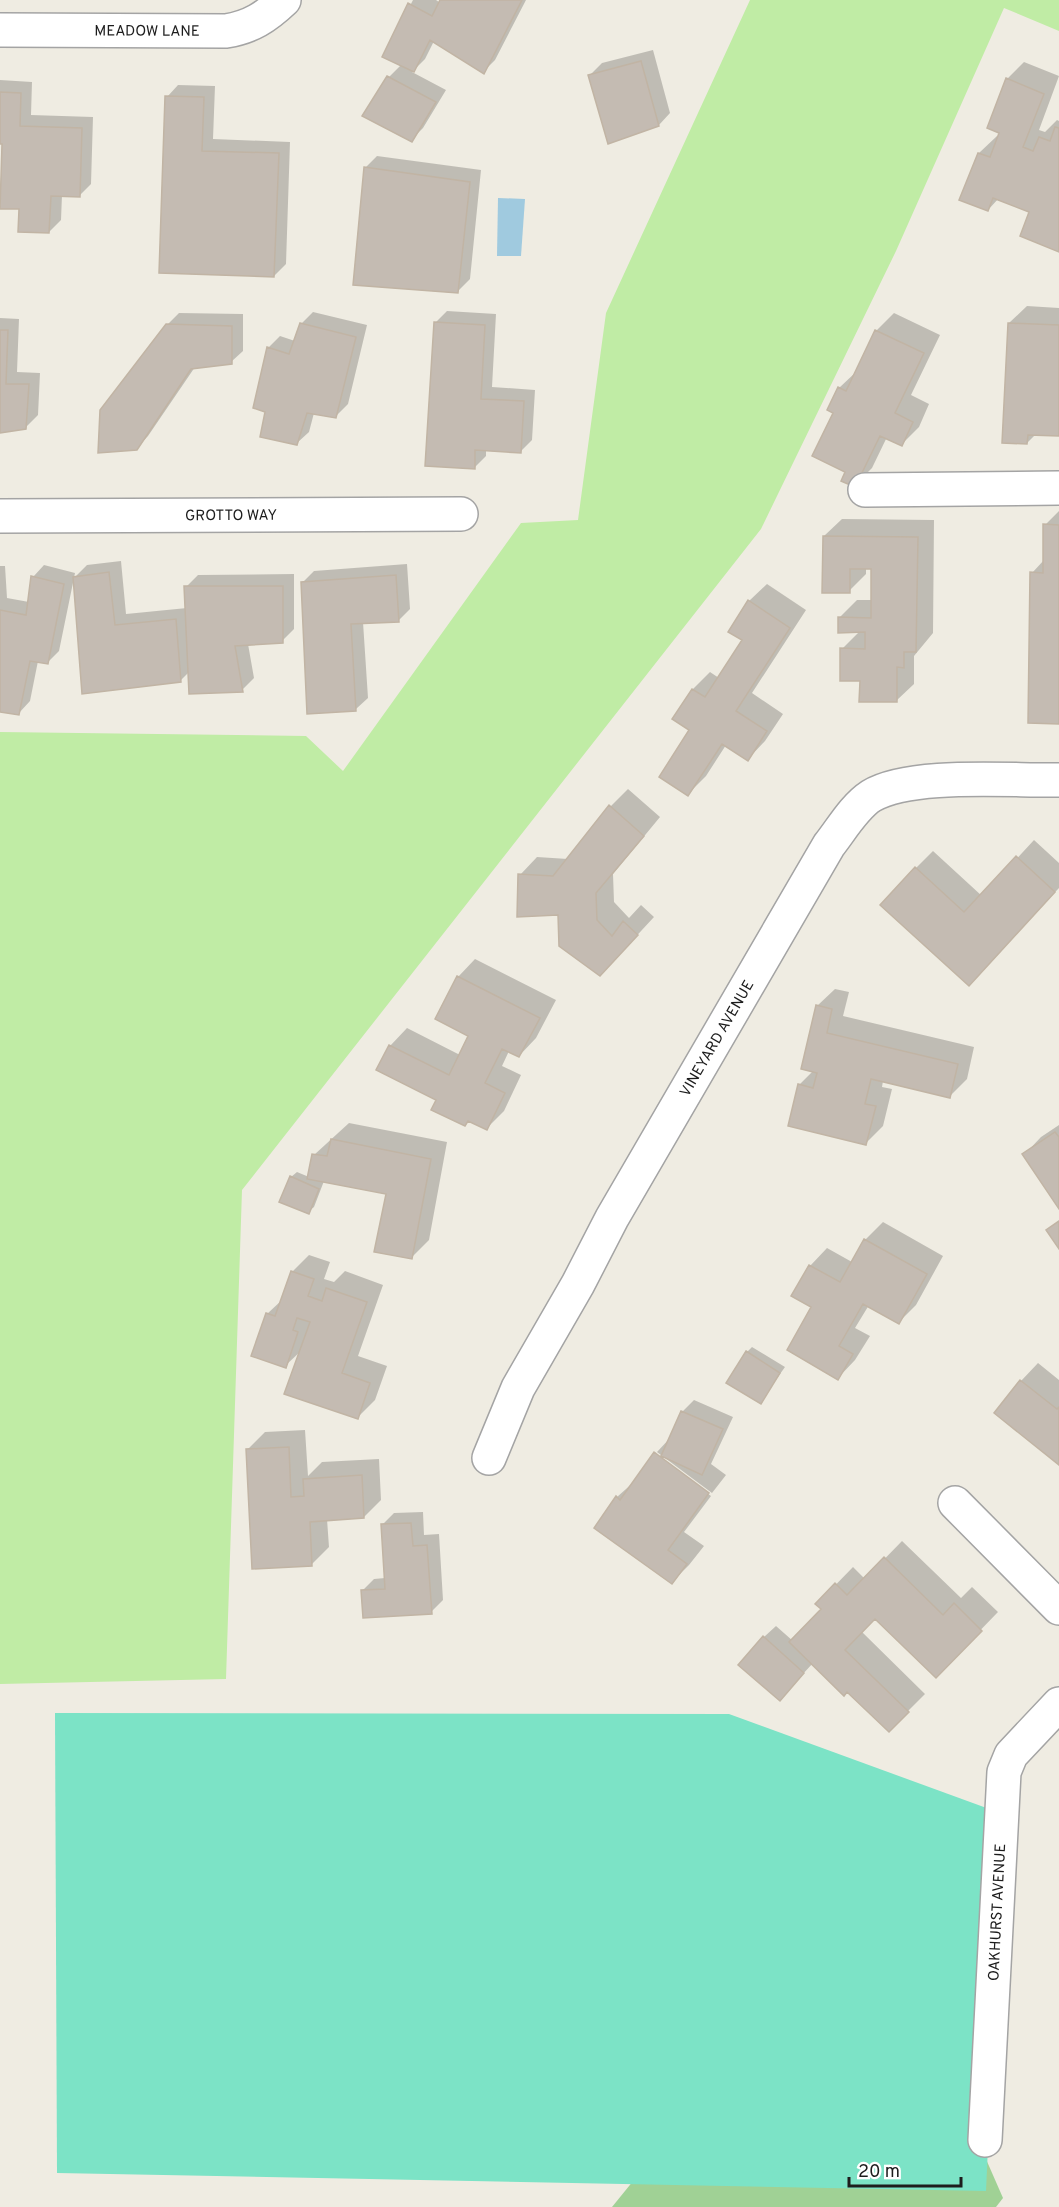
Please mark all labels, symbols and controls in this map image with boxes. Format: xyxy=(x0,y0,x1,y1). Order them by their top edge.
street label: MEADOW LANE xyxy=(94,22,200,42)
street label: GROTTO WAY xyxy=(185,507,277,526)
street label: VINEYARD AVENUE xyxy=(677,977,759,1101)
street label: OAKHURST AVENUE xyxy=(985,1843,1011,1982)
scale bar xyxy=(849,2150,962,2188)
text: 20 m xyxy=(858,2161,900,2184)

